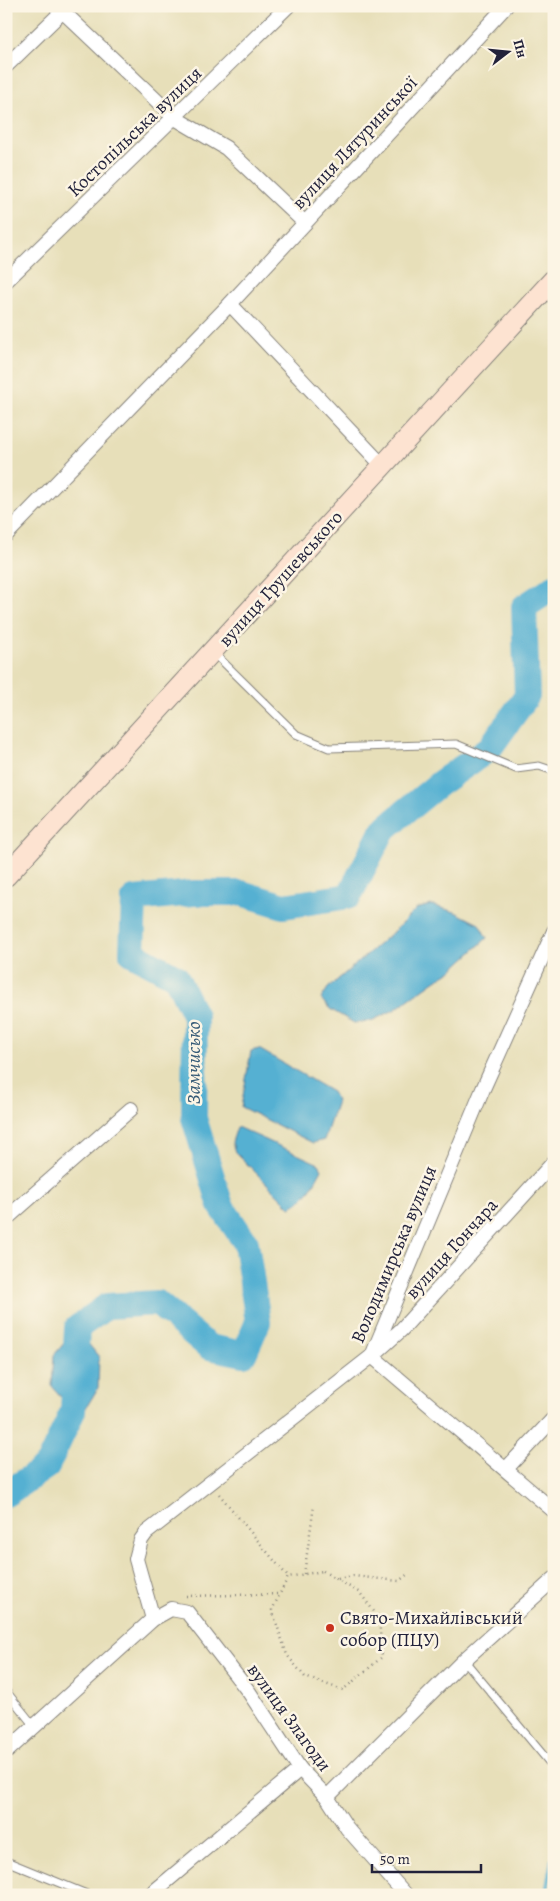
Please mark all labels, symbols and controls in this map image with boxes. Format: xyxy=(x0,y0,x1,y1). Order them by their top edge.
north arrow xyxy=(482,28,532,78)
text: Пн xyxy=(508,37,532,60)
street label: Костопільська вулиця xyxy=(62,61,208,203)
street label: вулиця Лятуринської xyxy=(286,70,424,215)
street label: вулиця Грушевського xyxy=(213,505,349,652)
water label: Замчисько xyxy=(180,1021,207,1105)
street label: Володимирська вулиця xyxy=(345,1162,443,1347)
street label: вулиця Гончара xyxy=(400,1193,504,1305)
place label: Свято-Михайлівський собор (ПЦУ) xyxy=(340,1605,523,1653)
marker: Свято-Михайлівський собор (ПЦУ) xyxy=(324,1622,336,1634)
street label: вулиця Злагоди xyxy=(241,1658,337,1777)
scale bar xyxy=(372,1841,481,1873)
text: 50 m xyxy=(380,1849,410,1869)

